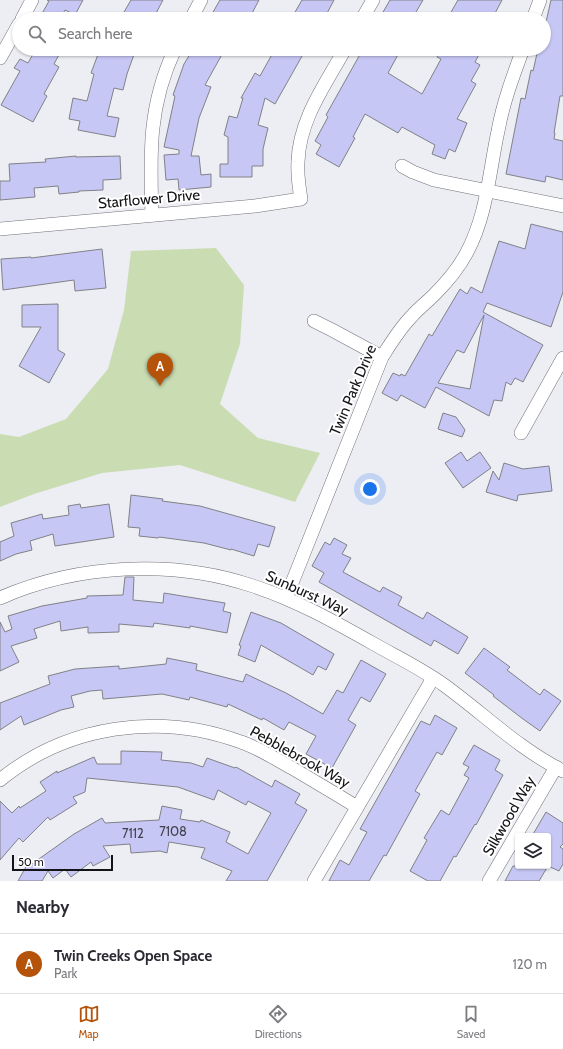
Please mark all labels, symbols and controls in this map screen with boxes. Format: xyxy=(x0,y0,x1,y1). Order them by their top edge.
search box xyxy=(12,12,551,56)
icon: search xyxy=(26,23,48,45)
text: Search here xyxy=(58,25,133,43)
street label: Starflower Drive xyxy=(97,186,201,212)
street label: Twin Park Drive xyxy=(326,342,380,438)
pin: A xyxy=(147,353,173,386)
your location xyxy=(360,479,380,499)
street label: Sunburst Way xyxy=(263,567,351,619)
street label: Pebblebrook Way xyxy=(247,722,353,792)
street label: Silkwood Way xyxy=(479,773,539,859)
house number: 7108 xyxy=(159,823,187,839)
house number: 7112 xyxy=(122,825,144,841)
map controls xyxy=(515,833,551,869)
button: layers xyxy=(515,833,551,869)
scale bar xyxy=(12,853,113,872)
text: 50 m xyxy=(18,855,44,869)
text: Nearby xyxy=(16,897,69,917)
text: Twin Creeks Open Space xyxy=(54,947,212,965)
text: A xyxy=(25,956,33,972)
text: 120 m xyxy=(513,956,547,972)
text: Park xyxy=(54,965,77,981)
tab: Map xyxy=(78,1003,100,1041)
tab: Directions xyxy=(255,1003,302,1041)
tab: Saved xyxy=(457,1003,485,1041)

